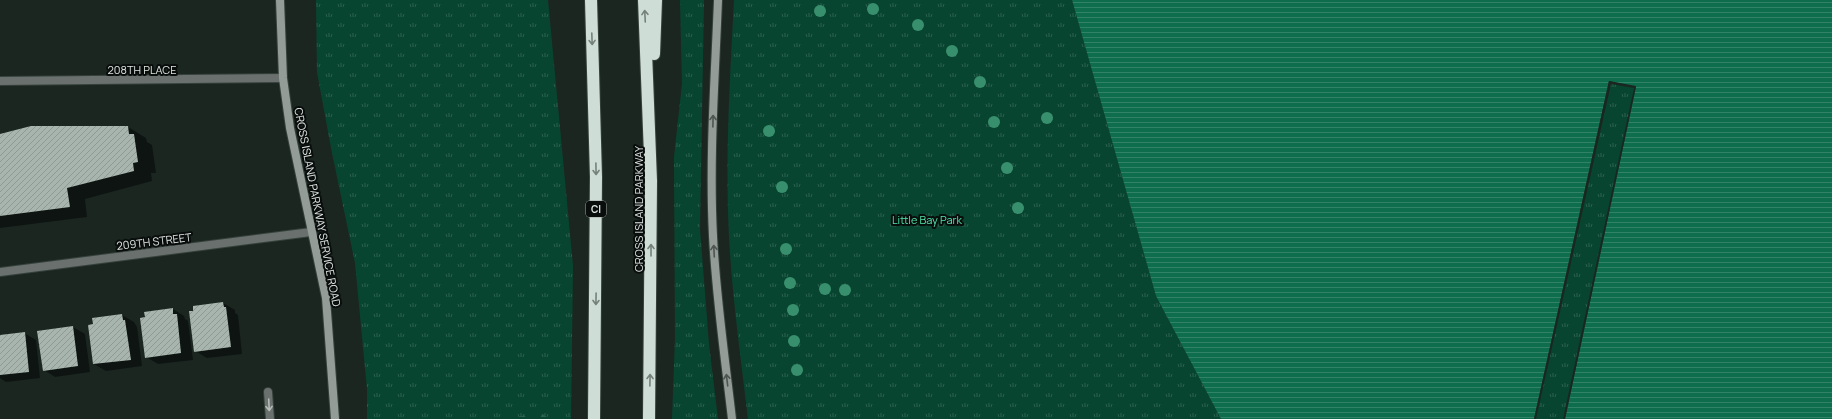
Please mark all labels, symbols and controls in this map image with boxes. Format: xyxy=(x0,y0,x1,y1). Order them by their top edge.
one-way arrow xyxy=(642,10,649,23)
one-way arrow xyxy=(589,32,596,45)
street label: 208TH PLACE xyxy=(108,62,176,77)
street label: CROSS ISLAND PARKWAY SERVICE ROAD xyxy=(291,106,345,308)
one-way arrow xyxy=(709,115,717,128)
street label: CROSS ISLAND PARKWAY xyxy=(631,145,646,272)
one-way arrow xyxy=(592,162,600,175)
road number: CI xyxy=(586,201,606,217)
park label: Little Bay Park xyxy=(892,212,963,227)
street label: 209TH STREET xyxy=(116,229,193,253)
one-way arrow xyxy=(647,244,655,257)
one-way arrow xyxy=(710,245,717,258)
one-way arrow xyxy=(593,292,600,305)
one-way arrow xyxy=(646,374,654,387)
one-way arrow xyxy=(724,374,731,387)
one-way arrow xyxy=(265,398,273,411)

